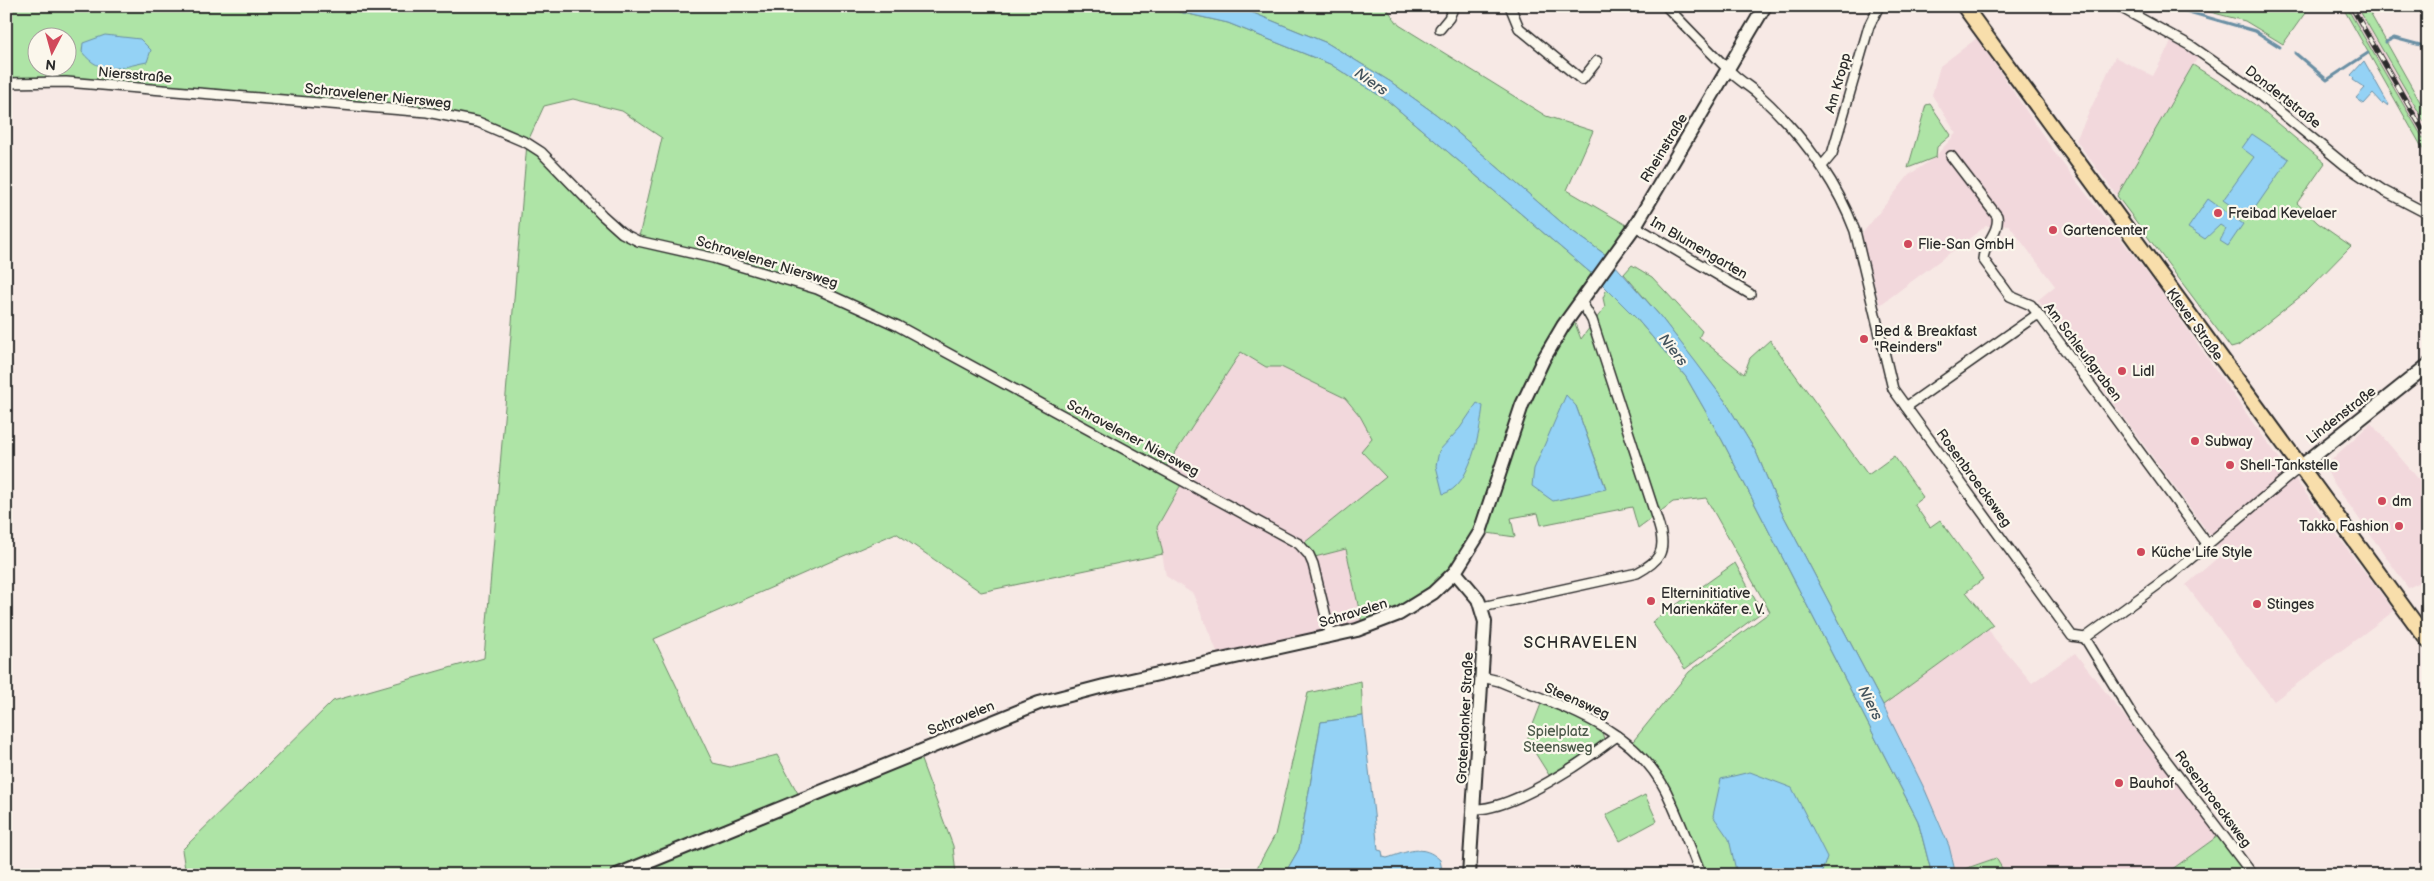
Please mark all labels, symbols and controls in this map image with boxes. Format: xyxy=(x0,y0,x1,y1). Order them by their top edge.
north arrow xyxy=(28,28,78,78)
street label: Am Kropp xyxy=(1821,51,1855,115)
text: N xyxy=(45,55,57,73)
street label: Dondertstraße xyxy=(2242,62,2324,132)
street label: Niersstraße xyxy=(97,63,173,87)
water label: Niers xyxy=(1351,64,1392,100)
street label: Schravelener Niersweg xyxy=(304,80,452,112)
street label: Rheinstraße xyxy=(1637,111,1691,185)
place label: Freibad Kevelaer xyxy=(2228,205,2338,222)
marker: Freibad Kevelaer xyxy=(2212,207,2224,219)
street label: Im Blumengarten xyxy=(1647,213,1751,283)
place label: Gartencenter xyxy=(2063,222,2149,239)
marker: Gartencenter xyxy=(2047,224,2059,236)
street label: Schravelener Niersweg xyxy=(694,232,840,292)
place label: Flie-San GmbH xyxy=(1918,236,2015,253)
marker: Flie-San GmbH xyxy=(1902,238,1914,250)
street label: Klever Straße xyxy=(2163,285,2227,363)
street label: Am Schleußgraben xyxy=(2040,299,2126,405)
place label: Bed & Breakfast "Reinders" xyxy=(1874,323,1978,356)
water label: Niers xyxy=(1654,330,1692,371)
marker: Bed & Breakfast "Reinders" xyxy=(1858,333,1870,345)
place label: Lidl xyxy=(2132,363,2154,380)
marker: Lidl xyxy=(2116,365,2128,377)
street label: Lindenstraße xyxy=(2303,383,2379,447)
street label: Schravelener Niersweg xyxy=(1064,396,1202,480)
street label: Rosenbroecksweg xyxy=(1933,426,2015,530)
place label: Subway xyxy=(2205,433,2253,450)
marker: Subway xyxy=(2189,435,2201,447)
place label: Shell-Tankstelle xyxy=(2240,457,2338,474)
marker: Shell-Tankstelle xyxy=(2224,459,2236,471)
place label: dm xyxy=(2392,493,2412,510)
marker: dm xyxy=(2376,495,2388,507)
place label: Takko Fashion xyxy=(2299,518,2389,535)
marker: Takko Fashion xyxy=(2393,520,2405,532)
place label: Küche Life Style xyxy=(2151,544,2252,561)
marker: Küche Life Style xyxy=(2135,546,2147,558)
place label: Elterninitiative Marienkäfer e. V. xyxy=(1661,585,1765,618)
street label: Schravelen xyxy=(1317,595,1389,631)
marker: Elterninitiative Marienkäfer e. V. xyxy=(1645,595,1657,607)
place label: Stinges xyxy=(2267,596,2314,613)
marker: Stinges xyxy=(2251,598,2263,610)
district label: SCHRAVELEN xyxy=(1524,634,1638,653)
street label: Grotendonker Straße xyxy=(1453,652,1477,784)
street label: Steensweg xyxy=(1542,679,1612,723)
water label: Niers xyxy=(1853,683,1887,724)
street label: Schravelen xyxy=(925,697,997,739)
park label: Spielplatz Steensweg xyxy=(1523,723,1593,756)
street label: Rosenbroecksweg xyxy=(2171,747,2255,851)
place label: Bauhof xyxy=(2129,775,2175,792)
marker: Bauhof xyxy=(2113,777,2125,789)

